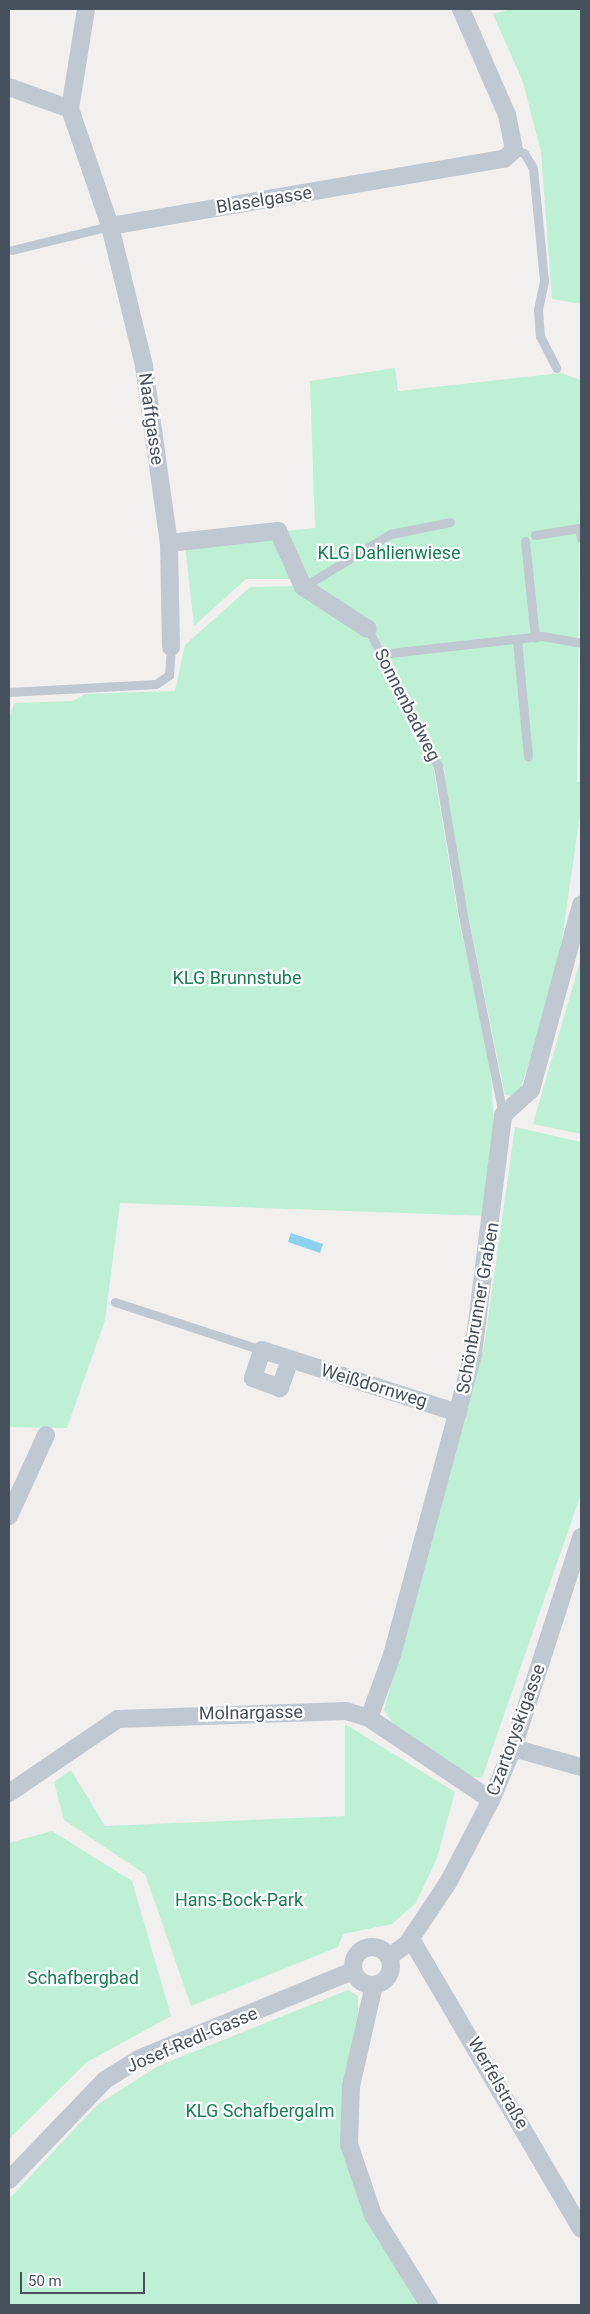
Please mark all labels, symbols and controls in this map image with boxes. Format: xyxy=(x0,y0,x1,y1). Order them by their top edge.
street label: Blaselgasse xyxy=(215,182,313,218)
street label: Naaffgasse xyxy=(134,372,168,466)
park label: KLG Dahlienwiese xyxy=(317,542,461,564)
street label: Sonnenbadweg xyxy=(369,645,445,765)
park label: KLG Brunnstube xyxy=(172,967,302,989)
street label: Schönbrunner Graben xyxy=(452,1221,504,1395)
street label: Weißdornweg xyxy=(318,1360,430,1412)
street label: Czartoryskigasse xyxy=(482,1661,550,1799)
street label: Molnargasse xyxy=(199,1701,303,1725)
park label: Hans-Bock-Park xyxy=(175,1889,303,1911)
park label: Schafbergbad xyxy=(27,1967,139,1989)
street label: Josef-Redl-Gasse xyxy=(123,2003,261,2077)
street label: Werfelstraße xyxy=(463,2033,533,2133)
park label: KLG Schafbergalm xyxy=(186,2100,334,2122)
scale bar xyxy=(22,2262,148,2294)
text: 50 m xyxy=(28,2272,62,2290)

